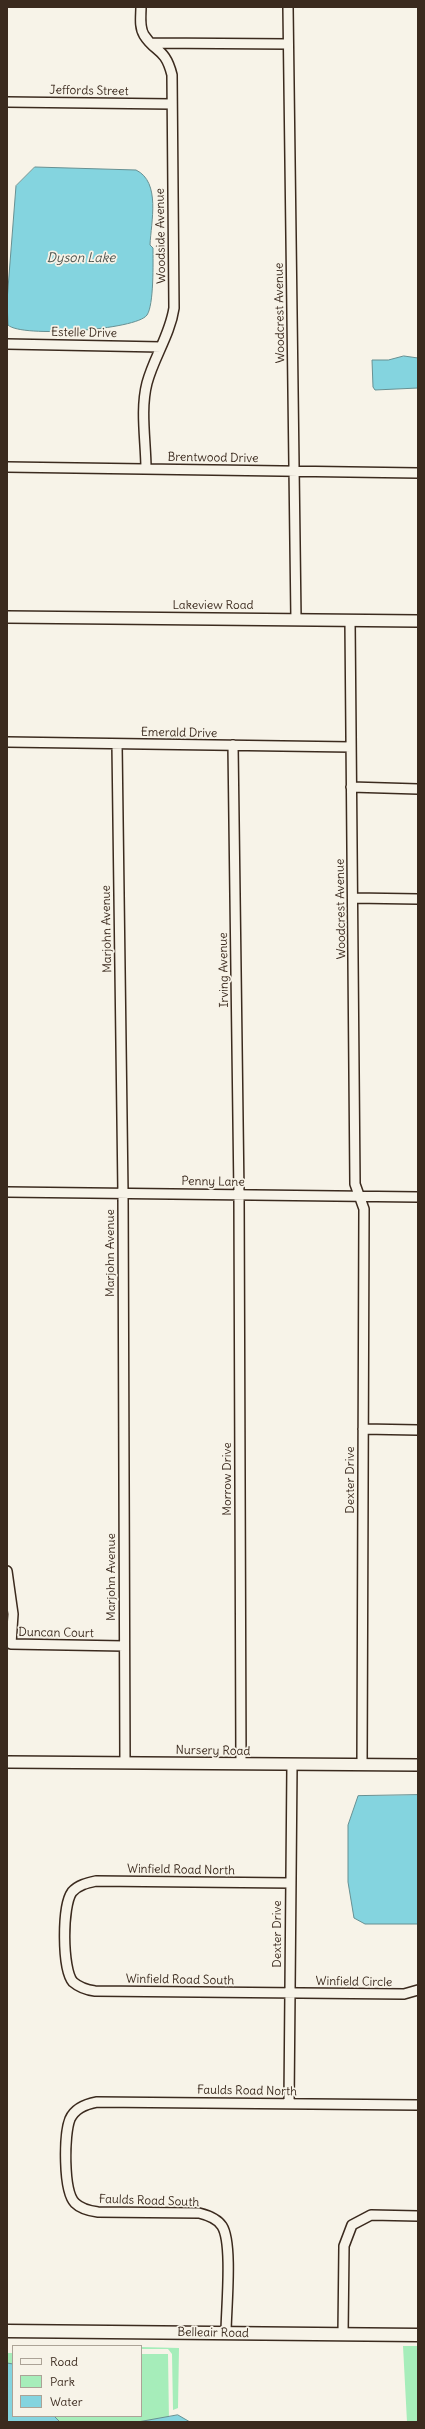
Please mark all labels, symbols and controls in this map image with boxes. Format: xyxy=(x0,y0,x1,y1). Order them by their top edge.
street label: Jeffords Street xyxy=(49,83,129,99)
street label: Woodside Avenue xyxy=(153,188,169,284)
water label: Dyson Lake xyxy=(47,250,115,266)
street label: Woodcrest Avenue xyxy=(272,263,288,363)
street label: Estelle Drive xyxy=(51,325,117,341)
street label: Brentwood Drive xyxy=(167,450,259,466)
street label: Lakeview Road xyxy=(172,599,254,613)
street label: Emerald Drive xyxy=(141,725,217,741)
street label: Woodcrest Avenue xyxy=(333,859,349,959)
street label: Marjohn Avenue xyxy=(99,885,115,973)
street label: Irving Avenue xyxy=(216,932,232,1008)
street label: Penny Lane xyxy=(181,1174,245,1190)
street label: Marjohn Avenue xyxy=(104,1209,118,1297)
street label: Morrow Drive xyxy=(221,1442,235,1516)
street label: Dexter Drive xyxy=(344,1446,358,1514)
street label: Marjohn Avenue xyxy=(105,1533,119,1621)
street label: Duncan Court xyxy=(18,1625,94,1641)
street label: Nursery Road xyxy=(176,1743,250,1759)
street label: Winfield Road North xyxy=(127,1862,235,1878)
street label: Dexter Drive xyxy=(271,1900,285,1968)
street label: Winfield Road South xyxy=(126,1972,234,1988)
street label: Winfield Circle xyxy=(315,1974,393,1990)
street label: Faulds Road North xyxy=(197,2083,297,2099)
street label: Faulds Road South xyxy=(99,2192,199,2210)
street label: Belleair Road xyxy=(177,2325,249,2341)
legend xyxy=(12,2345,142,2417)
text: Road xyxy=(50,2354,78,2369)
text: Park xyxy=(50,2374,75,2389)
text: Water xyxy=(50,2394,83,2409)

